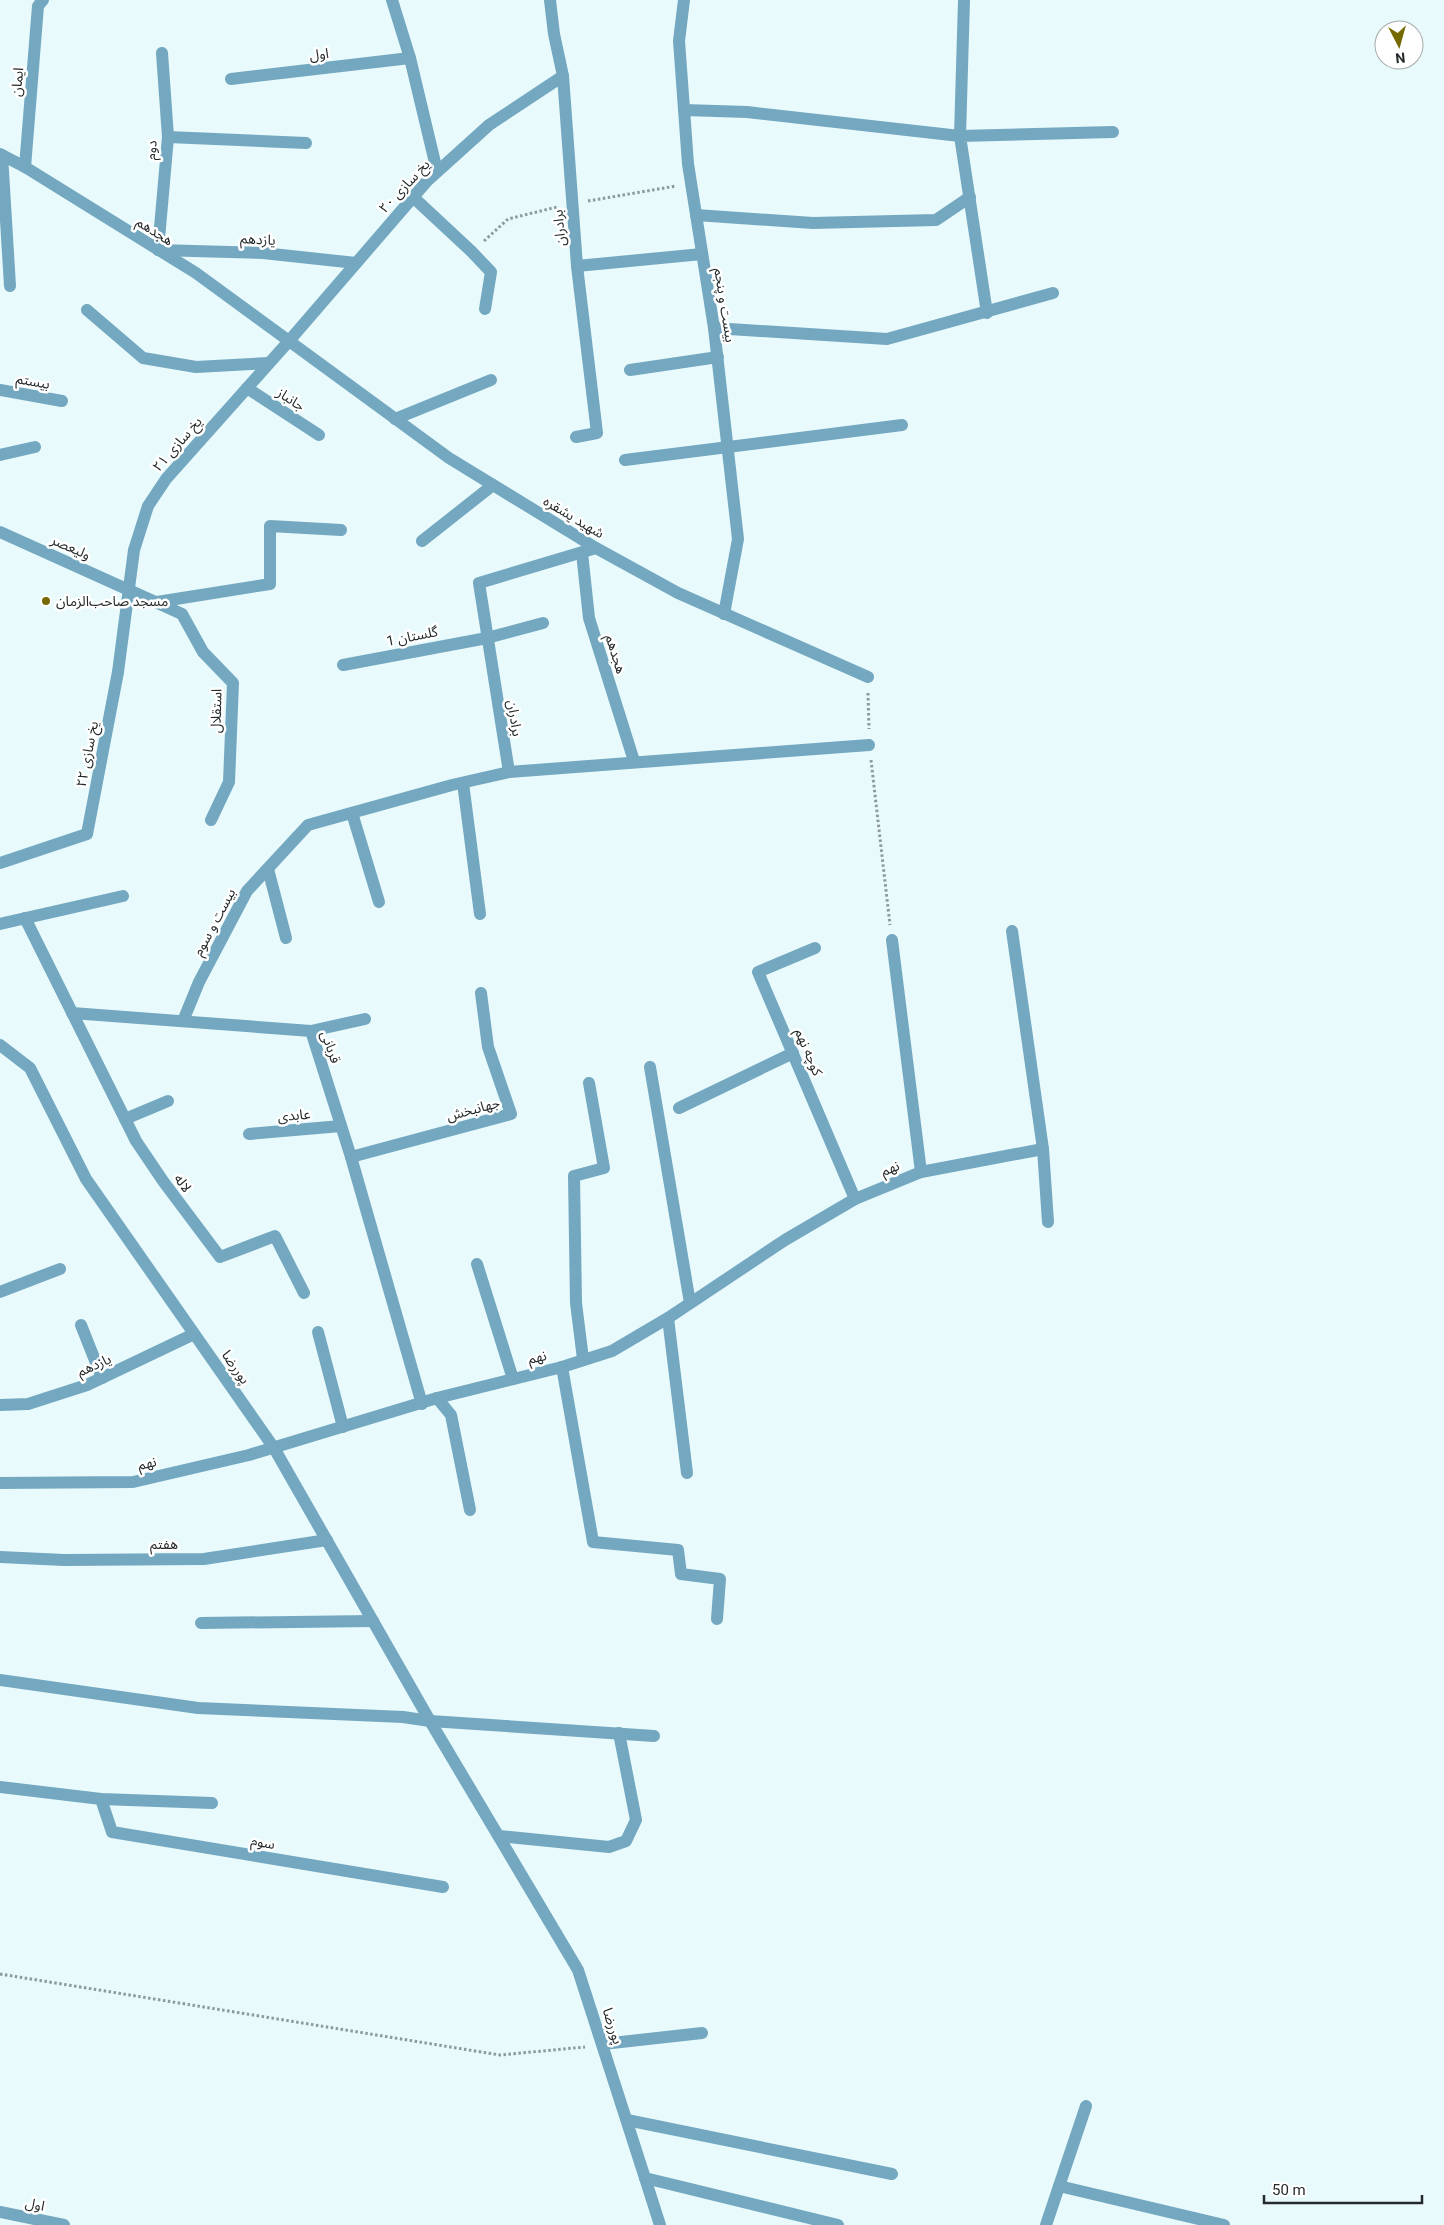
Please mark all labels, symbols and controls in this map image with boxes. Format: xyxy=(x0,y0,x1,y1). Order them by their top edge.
north arrow xyxy=(1374,20,1424,70)
street label: اول xyxy=(308,45,330,64)
text: N xyxy=(1395,49,1406,66)
street label: ایمان xyxy=(8,67,27,97)
street label: دوم xyxy=(142,139,163,161)
street label: یخ سازی ۲۰ xyxy=(375,156,435,218)
street label: برادران xyxy=(549,209,570,247)
street label: هجدهم xyxy=(132,214,176,251)
street label: یازدهم xyxy=(240,230,276,251)
street label: بیست و پنجم xyxy=(708,267,739,344)
street label: بیستم xyxy=(14,370,51,395)
street label: جانباز xyxy=(273,384,308,415)
street label: یخ سازی ۲۱ xyxy=(149,413,207,477)
street label: شهید یشقره xyxy=(540,493,607,542)
street label: ولیعصر xyxy=(48,531,93,564)
place label: مسجد صاحب‌الزمان xyxy=(56,593,168,610)
marker: مسجد صاحب‌الزمان xyxy=(40,595,52,607)
street label: گلستان 1 xyxy=(385,623,440,650)
street label: هجدهم xyxy=(600,632,630,676)
street label: استقلال xyxy=(208,689,225,733)
street label: برادران xyxy=(503,699,526,738)
street label: یخ سازی ۲۲ xyxy=(73,720,104,789)
street label: بیست و سوم xyxy=(190,885,241,960)
street label: کوچه نهم xyxy=(789,1026,826,1079)
street label: قربانی xyxy=(317,1029,344,1066)
street label: جهانبخش xyxy=(445,1094,502,1125)
street label: عابدی xyxy=(277,1106,311,1125)
street label: نهم xyxy=(878,1157,903,1182)
street label: لاله xyxy=(171,1171,195,1195)
street label: پوررضا xyxy=(217,1347,253,1388)
street label: نهم xyxy=(526,1347,549,1370)
street label: یازدهم xyxy=(75,1350,115,1382)
street label: نهم xyxy=(136,1453,159,1476)
street label: هفتم xyxy=(150,1536,178,1555)
street label: سوم xyxy=(249,1832,276,1855)
street label: پوررضا xyxy=(598,2006,626,2047)
scale bar xyxy=(1264,2172,1422,2204)
text: 50 m xyxy=(1272,2181,1306,2199)
street label: اول xyxy=(24,2194,46,2215)

